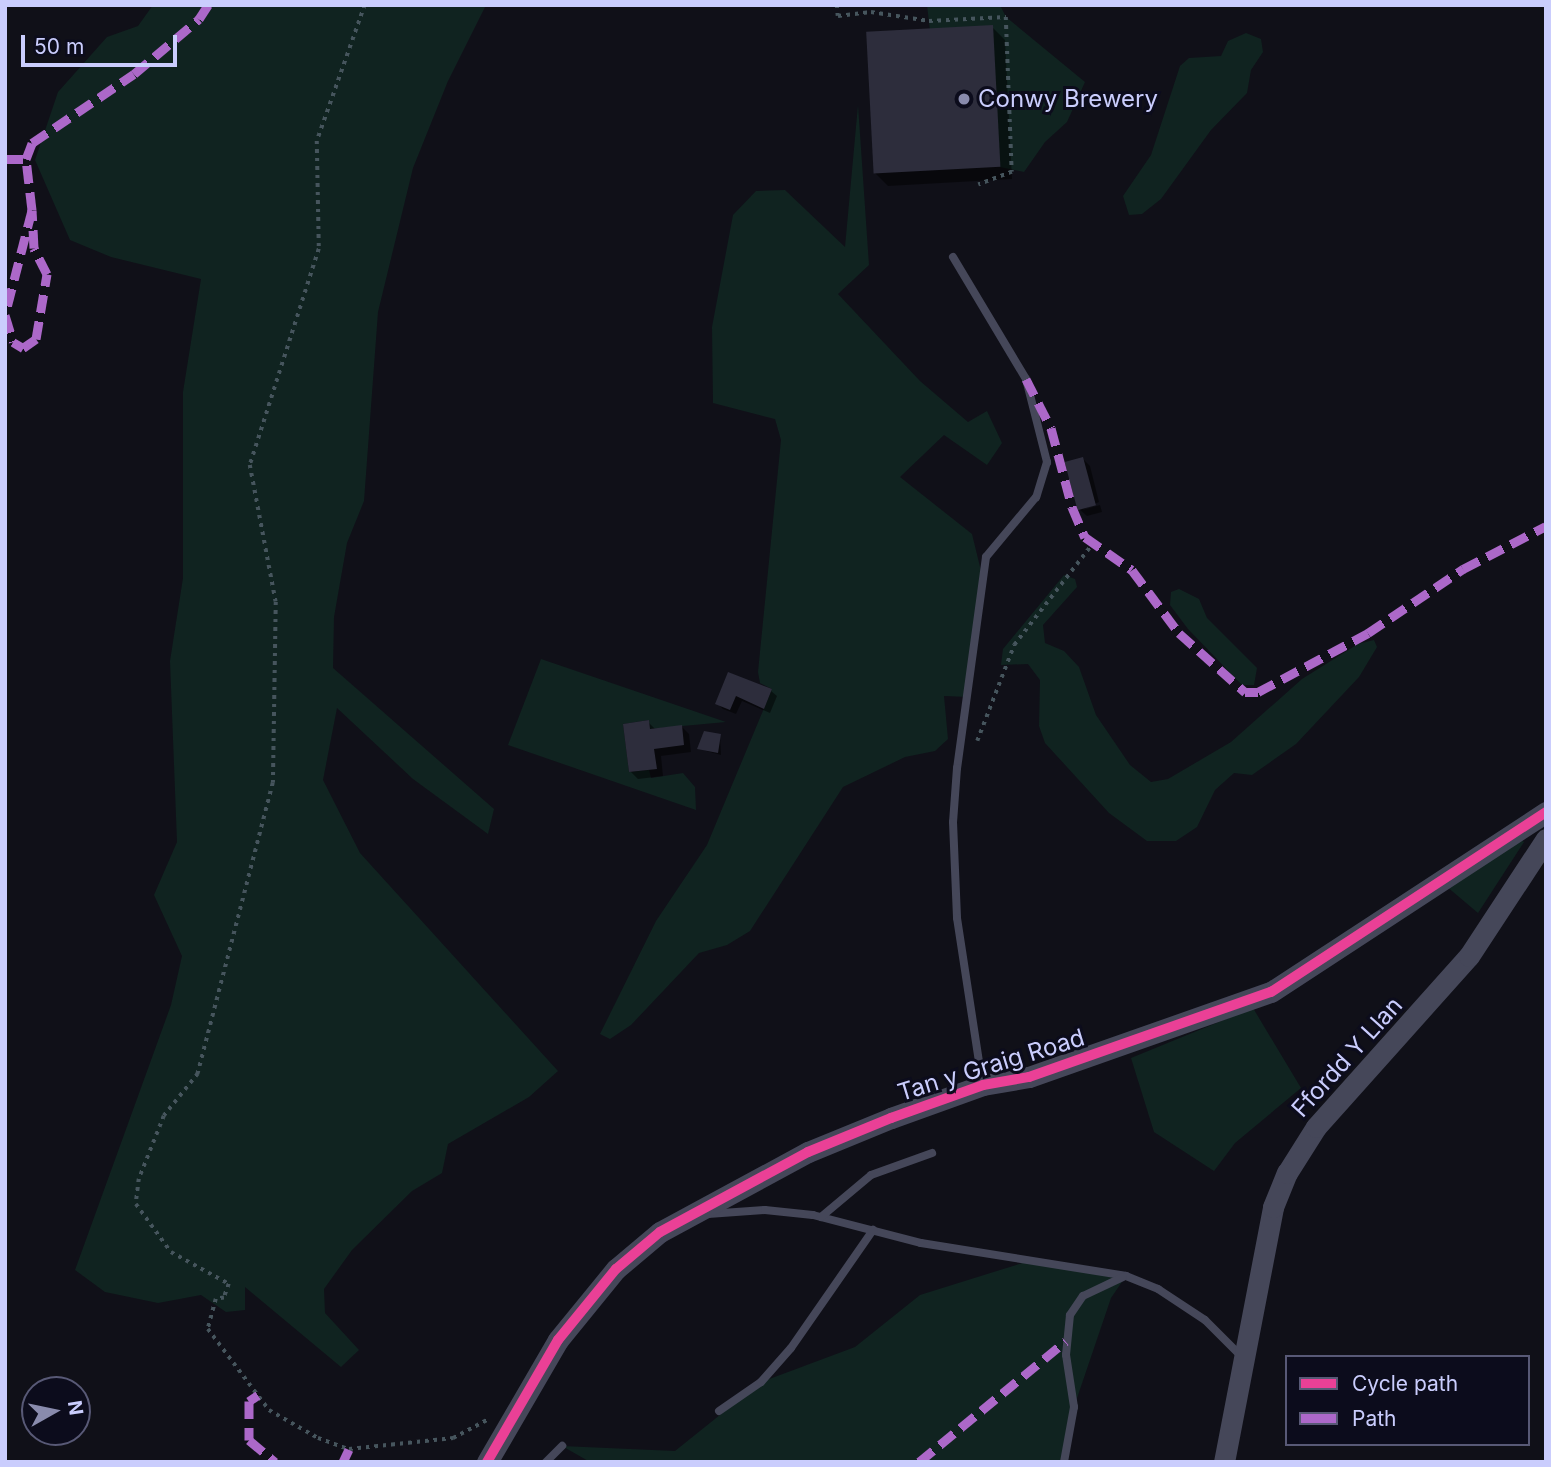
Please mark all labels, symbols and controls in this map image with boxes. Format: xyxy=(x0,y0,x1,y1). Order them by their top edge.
scale bar xyxy=(24,21,180,65)
text: 50 m xyxy=(34,34,84,59)
place label: Conwy Brewery xyxy=(978,85,1158,113)
marker: Conwy Brewery xyxy=(956,91,972,107)
street label: Ffordd Y Llan xyxy=(1286,991,1408,1123)
street label: Tan y Graig Road xyxy=(894,1023,1088,1107)
legend xyxy=(1285,1355,1530,1446)
text: Cycle path xyxy=(1352,1371,1458,1396)
north arrow xyxy=(21,1376,91,1446)
text: N xyxy=(63,1399,88,1417)
text: Path xyxy=(1352,1406,1397,1431)

